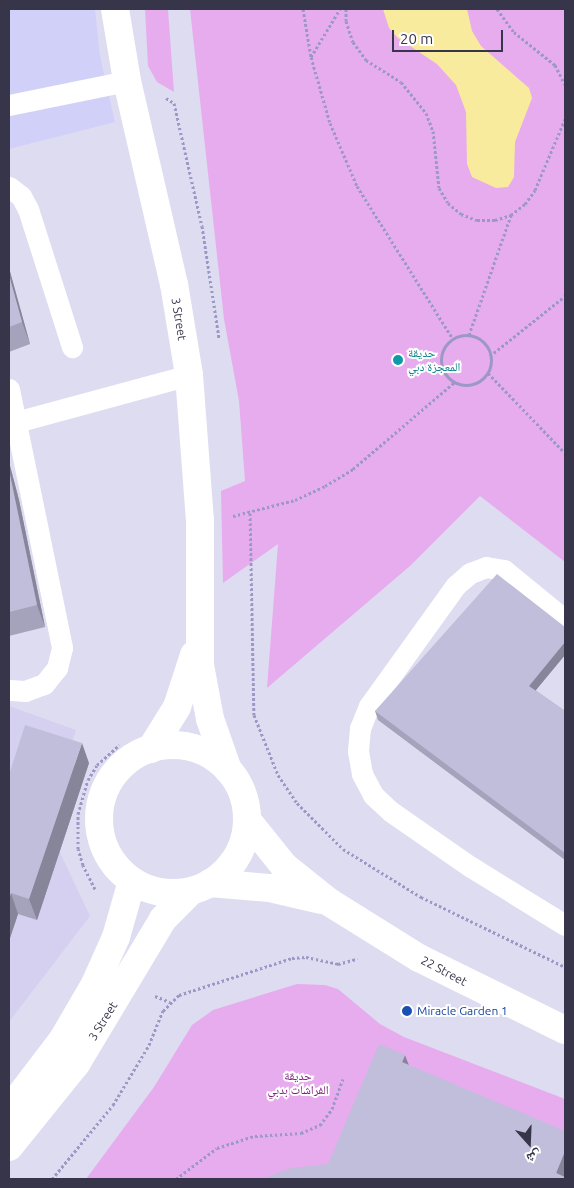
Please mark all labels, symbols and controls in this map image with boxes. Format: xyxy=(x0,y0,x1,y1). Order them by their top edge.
scale bar xyxy=(394,20,505,52)
text: 20 m xyxy=(400,30,433,47)
street label: 3 Street xyxy=(169,297,189,341)
place label: حديقة المعجزة دبي xyxy=(408,346,460,374)
marker: حديقة المعجزة دبي xyxy=(392,354,404,366)
street label: 22 Street xyxy=(419,953,469,989)
street label: 3 Street xyxy=(85,999,121,1043)
place label: Miracle Garden 1 xyxy=(417,1004,508,1018)
marker: Miracle Garden 1 xyxy=(401,1005,413,1017)
park label: حديقة الفراشات بدبي xyxy=(267,1069,329,1097)
north arrow xyxy=(504,1118,554,1168)
text: ش xyxy=(524,1147,544,1167)

